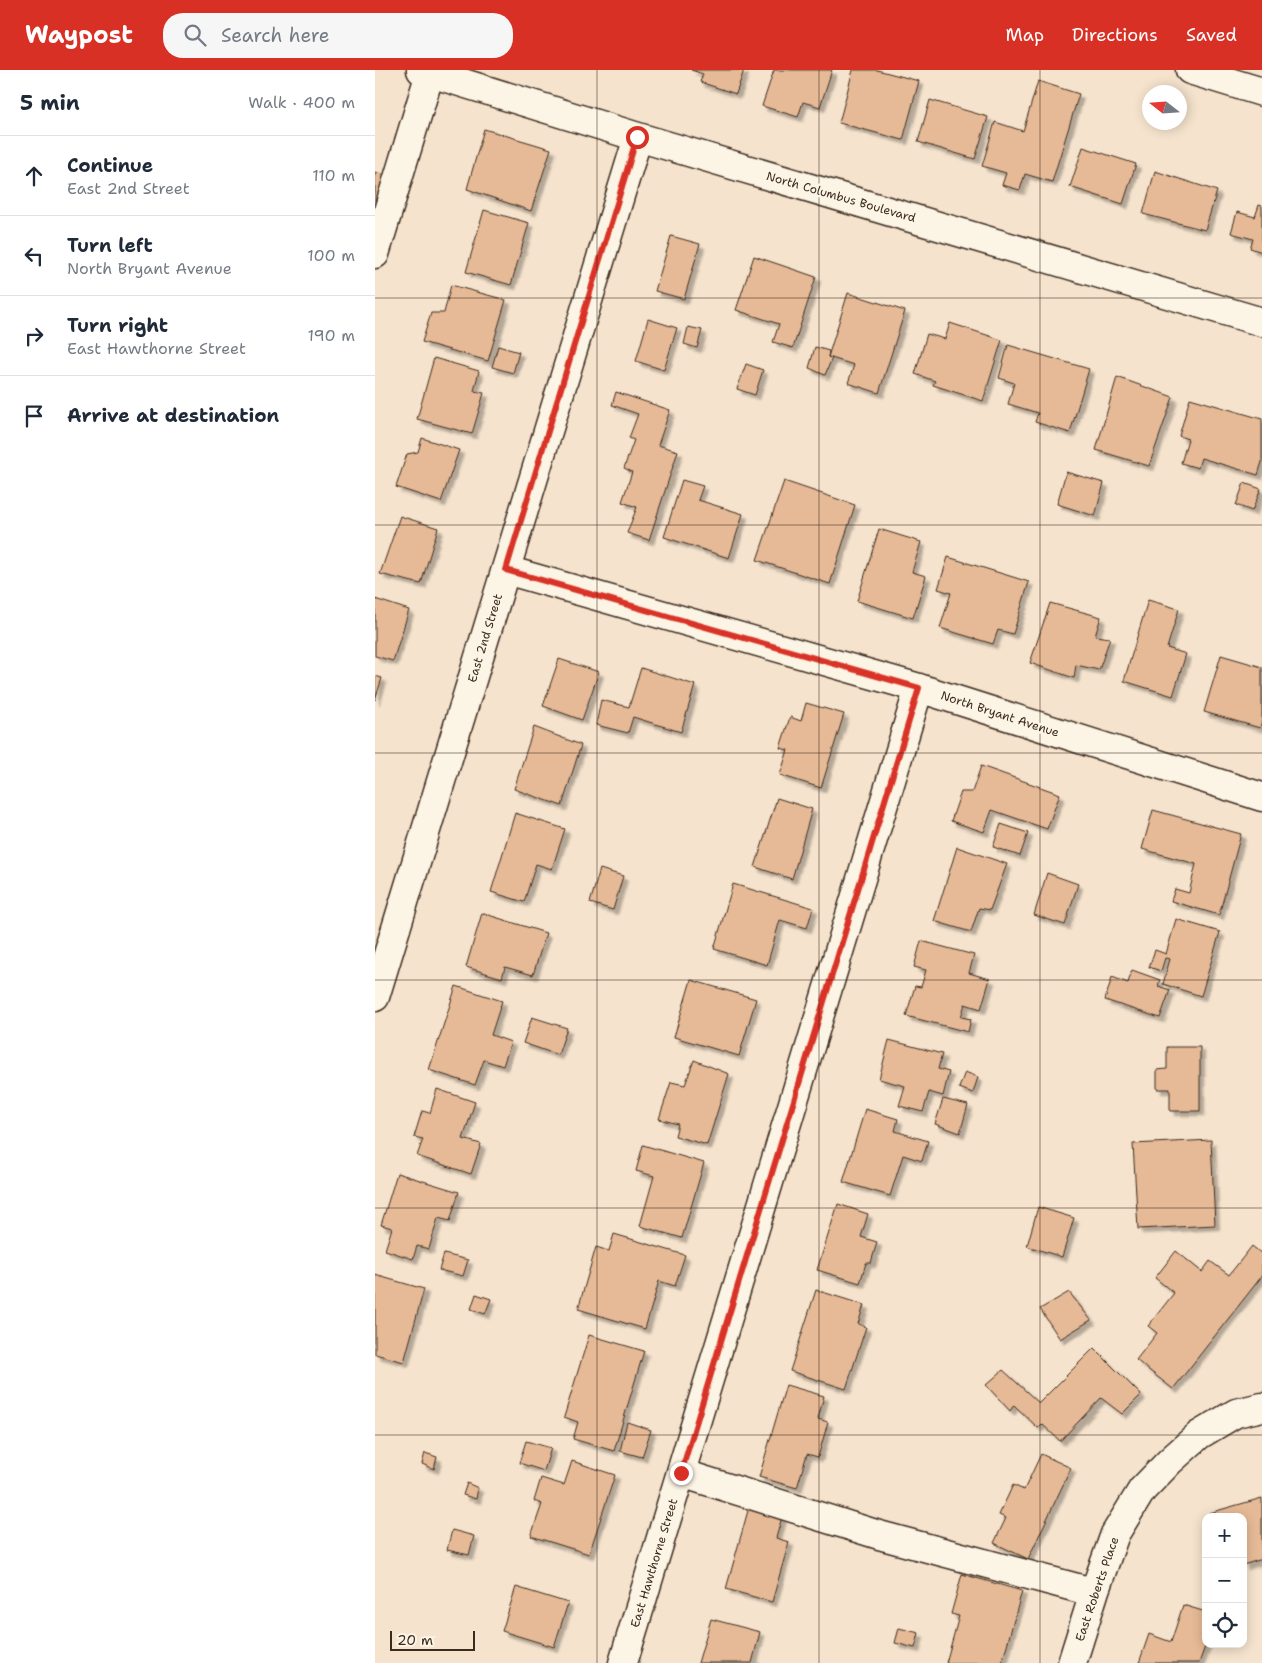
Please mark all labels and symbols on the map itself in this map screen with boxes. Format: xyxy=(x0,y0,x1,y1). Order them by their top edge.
north arrow xyxy=(1142,85,1187,130)
route start xyxy=(626,126,649,149)
street label: North Columbus Boulevard xyxy=(764,168,918,226)
street label: East 2nd Street xyxy=(464,592,506,684)
street label: North Bryant Avenue xyxy=(939,687,1061,741)
route end xyxy=(670,1462,693,1485)
street label: East Hawthorne Street xyxy=(627,1496,681,1630)
street label: East Roberts Place xyxy=(1072,1534,1122,1643)
scale bar xyxy=(390,1628,475,1651)

